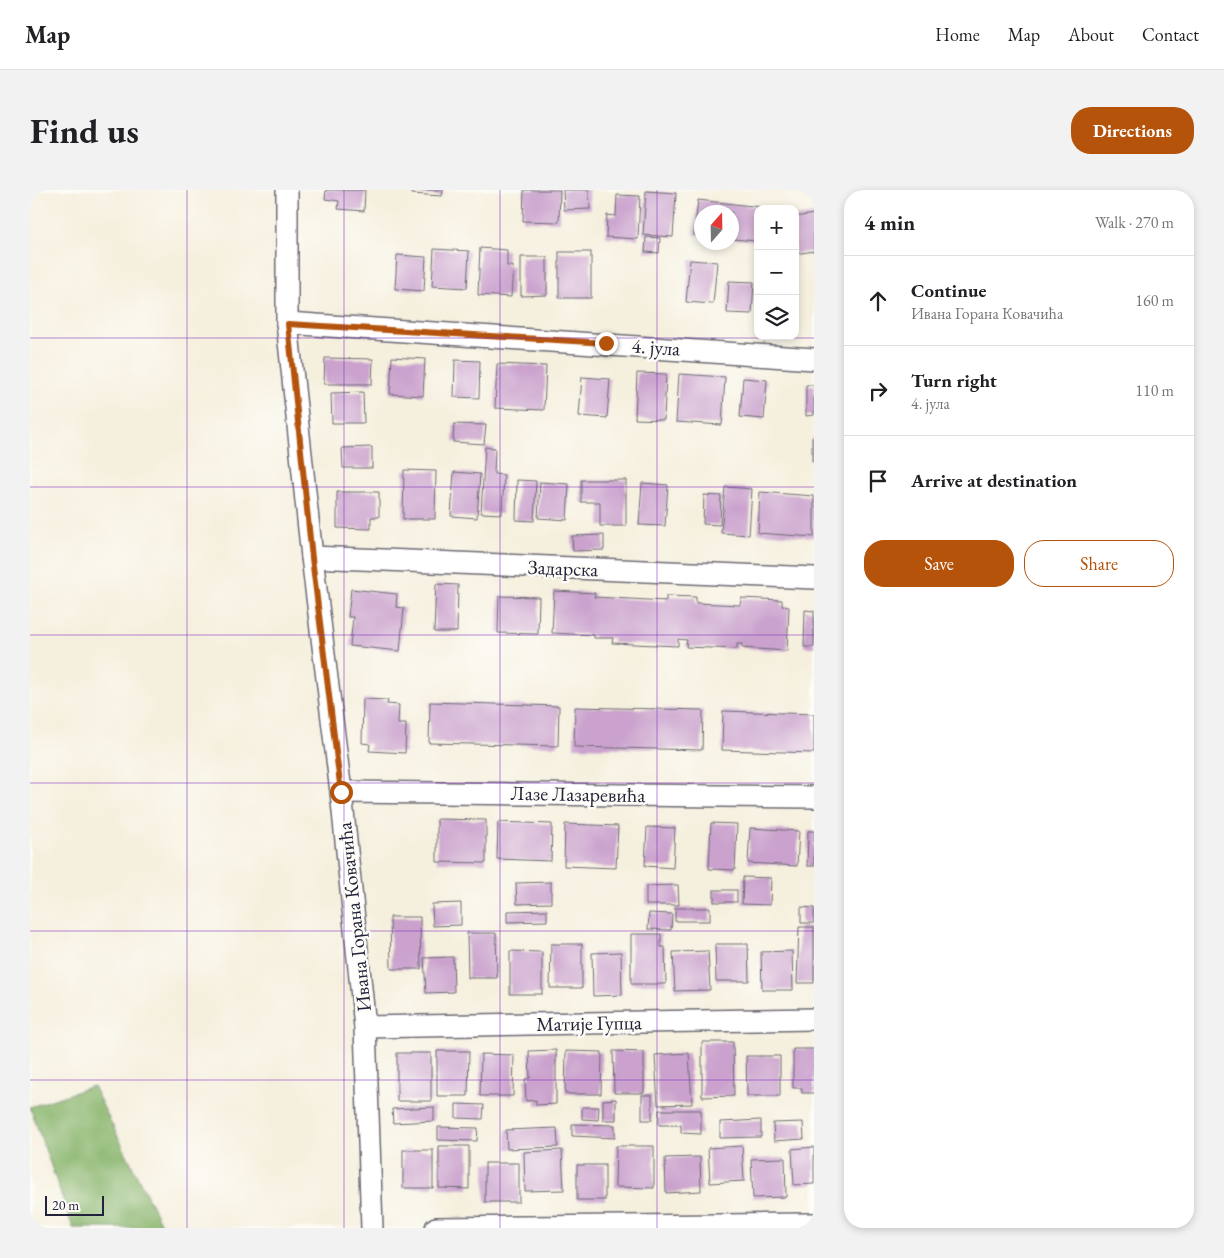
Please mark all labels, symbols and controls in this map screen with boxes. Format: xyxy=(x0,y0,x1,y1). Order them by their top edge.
text: Map xyxy=(25,19,70,50)
text: Home xyxy=(935,23,980,46)
text: Map xyxy=(1008,23,1040,46)
text: About xyxy=(1068,23,1114,46)
text: Contact xyxy=(1142,23,1199,46)
button: Directions xyxy=(1071,107,1194,154)
text: Find us xyxy=(30,108,139,153)
north arrow xyxy=(694,205,739,250)
map controls xyxy=(754,205,799,340)
button: + xyxy=(754,205,799,250)
text: 4 min xyxy=(864,209,915,236)
text: Walk · 270 m xyxy=(1095,212,1174,233)
button: − xyxy=(754,250,799,295)
text: Continue xyxy=(911,278,986,303)
icon: ahead xyxy=(864,287,892,315)
text: 160 m xyxy=(1135,290,1174,311)
button: layers xyxy=(754,295,799,340)
text: Ивана Горана Ковачића xyxy=(911,303,1063,324)
route end xyxy=(595,332,618,355)
street label: 4. јула xyxy=(631,332,681,362)
text: Turn right xyxy=(911,368,997,393)
icon: right xyxy=(864,377,892,405)
text: 110 m xyxy=(1135,380,1174,401)
text: 4. јула xyxy=(911,393,950,414)
icon: arrive xyxy=(864,467,892,495)
text: Arrive at destination xyxy=(911,468,1077,493)
button: Save xyxy=(864,540,1014,587)
button: Share xyxy=(1024,540,1174,587)
street label: Задарска xyxy=(527,554,599,582)
street label: Лазе Лазаревића xyxy=(510,780,646,808)
route start xyxy=(330,781,353,804)
street label: Ивана Горана Ковачића xyxy=(331,821,377,1013)
street label: Матије Гупца xyxy=(536,1009,642,1037)
scale bar xyxy=(45,1193,104,1216)
text: 20 m xyxy=(52,1196,79,1214)

